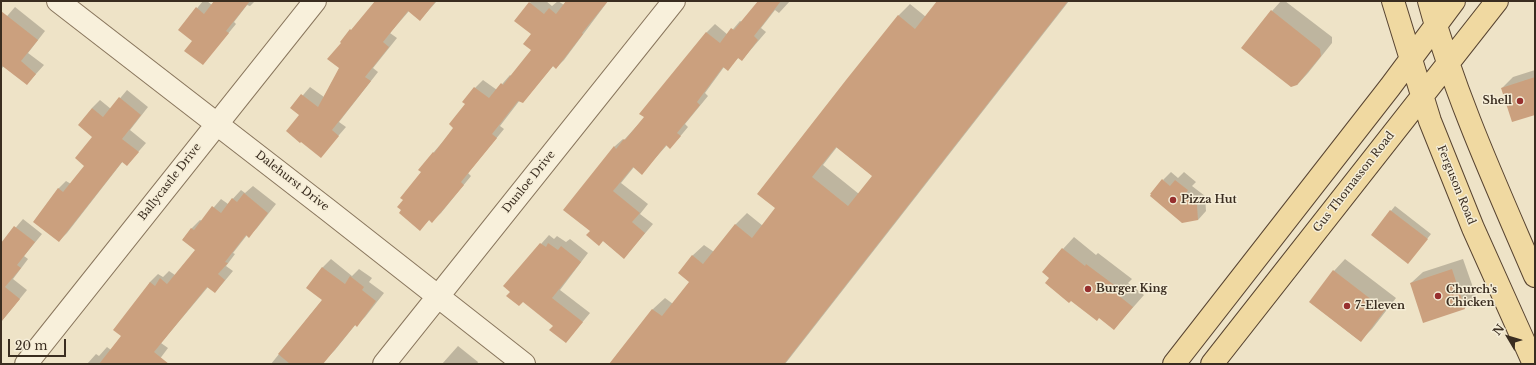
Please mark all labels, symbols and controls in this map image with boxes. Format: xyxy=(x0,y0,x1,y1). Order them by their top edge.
place label: Shell xyxy=(1483,94,1512,108)
marker: Shell xyxy=(1515,96,1525,106)
street label: Gus Thomasson Road xyxy=(1311,129,1397,235)
street label: Ballycastle Drive xyxy=(136,141,204,223)
street label: Ferguson Road xyxy=(1434,143,1478,227)
street label: Dalehurst Drive xyxy=(253,148,331,214)
street label: Dunloe Drive xyxy=(500,148,558,216)
place label: Pizza Hut xyxy=(1181,193,1237,207)
marker: Pizza Hut xyxy=(1168,195,1178,205)
place label: Burger King xyxy=(1096,282,1167,296)
place label: Church's Chicken xyxy=(1446,283,1497,309)
marker: Burger King xyxy=(1083,284,1093,294)
marker: Church's Chicken xyxy=(1433,291,1443,301)
place label: 7-Eleven xyxy=(1355,299,1405,313)
marker: 7-Eleven xyxy=(1342,301,1352,311)
north arrow xyxy=(1488,317,1528,357)
text: N xyxy=(1490,321,1507,338)
scale bar xyxy=(10,331,68,357)
text: 20 m xyxy=(15,338,47,353)

